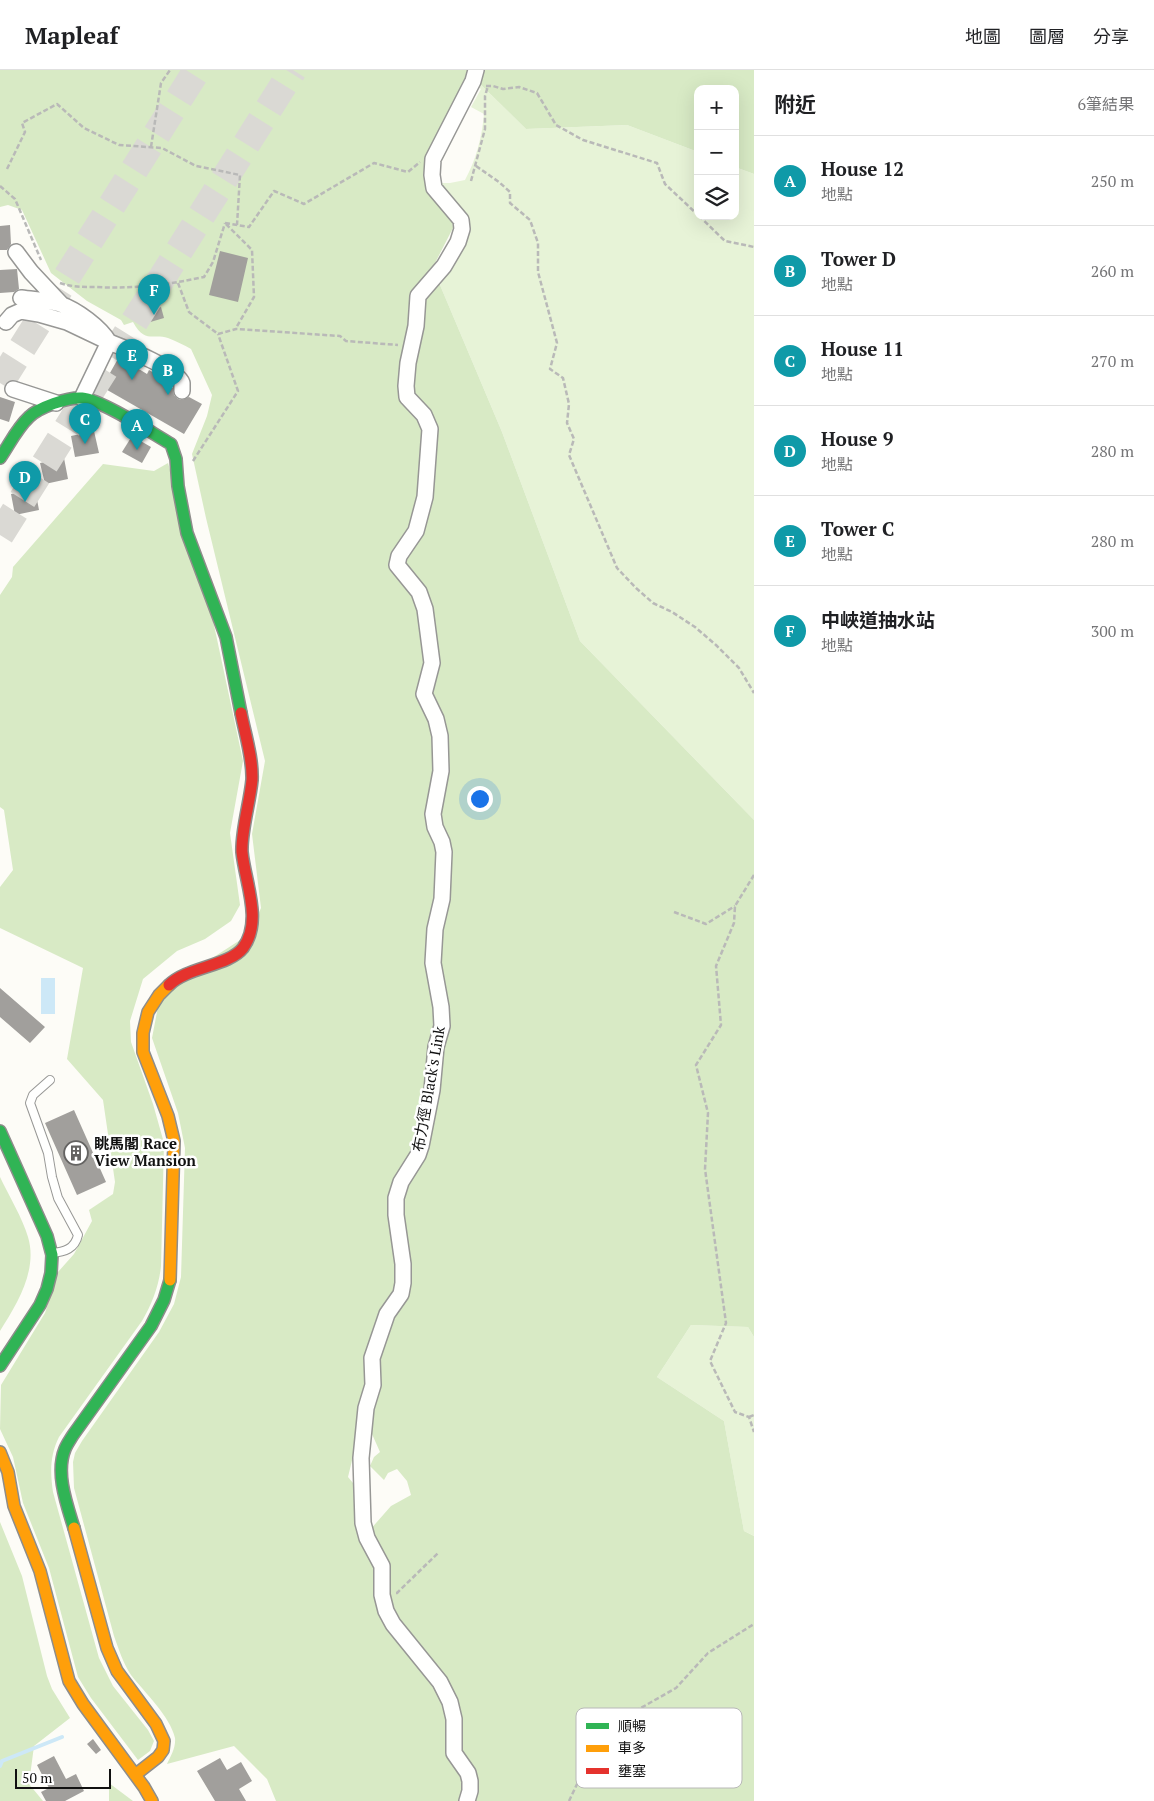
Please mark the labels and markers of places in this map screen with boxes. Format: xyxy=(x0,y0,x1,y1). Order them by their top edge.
pin: F xyxy=(138,274,170,315)
pin: E xyxy=(116,339,148,380)
pin: B xyxy=(152,354,184,395)
pin: C xyxy=(69,403,101,444)
pin: A xyxy=(121,409,153,450)
pin: D xyxy=(9,461,41,502)
place label: 眺馬閣 Race View Mansion xyxy=(94,1133,196,1170)
building icon: 眺馬閣 Race View Mansion xyxy=(63,1140,89,1166)

